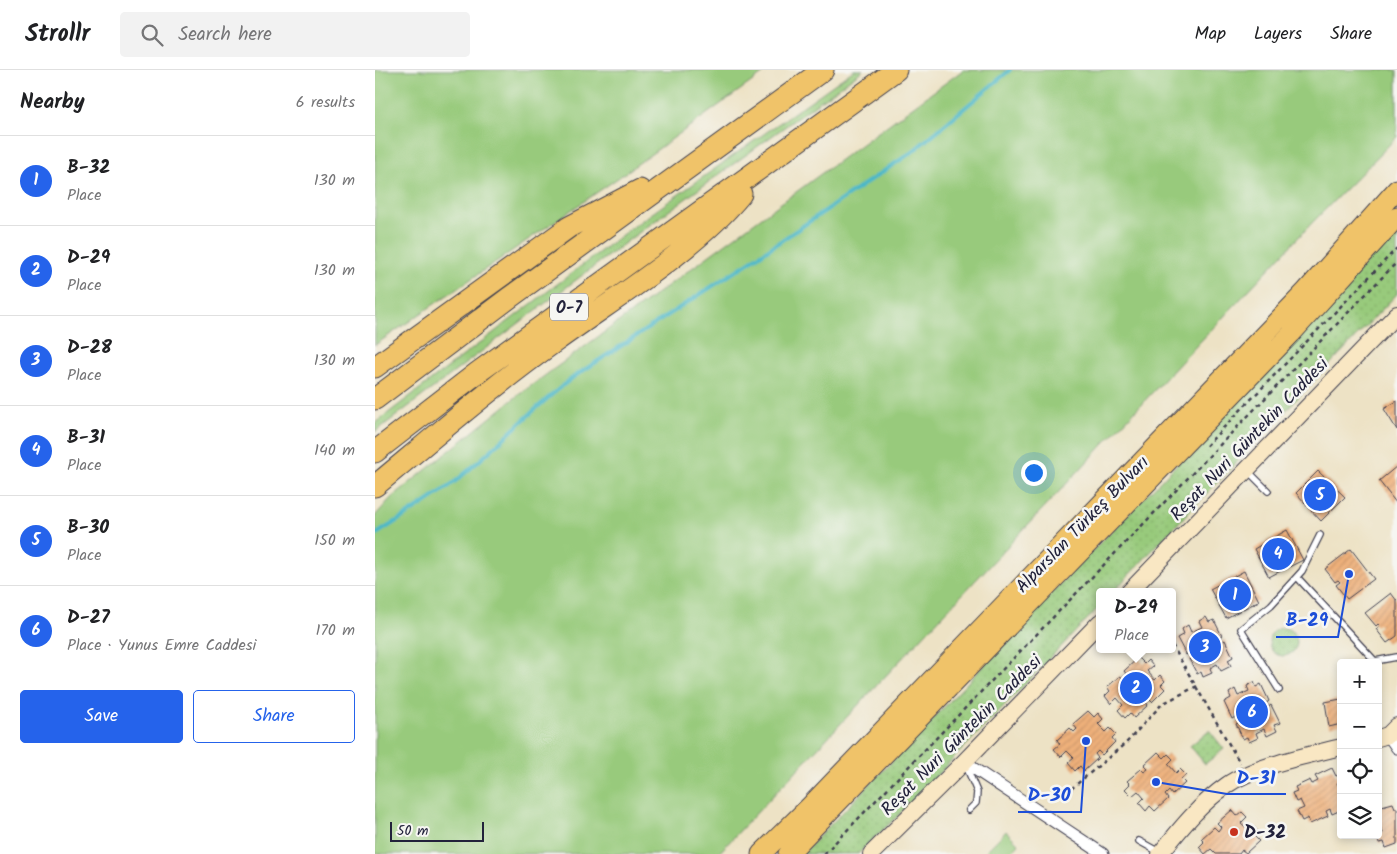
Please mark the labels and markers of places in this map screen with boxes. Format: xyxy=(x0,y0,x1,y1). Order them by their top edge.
pin: 5 xyxy=(1304,476,1336,514)
pin: 4 xyxy=(1262,535,1294,573)
pin: 1 xyxy=(1219,576,1251,614)
callout: B-29 xyxy=(1276,603,1338,637)
pin: 3 xyxy=(1189,628,1221,666)
pin: 2 xyxy=(1120,669,1152,707)
pin: 6 xyxy=(1236,693,1268,731)
callout: D-31 xyxy=(1227,760,1286,794)
callout: D-30 xyxy=(1018,778,1081,812)
place label: D-32 xyxy=(1244,819,1286,848)
marker: D-32 xyxy=(1228,826,1240,838)

